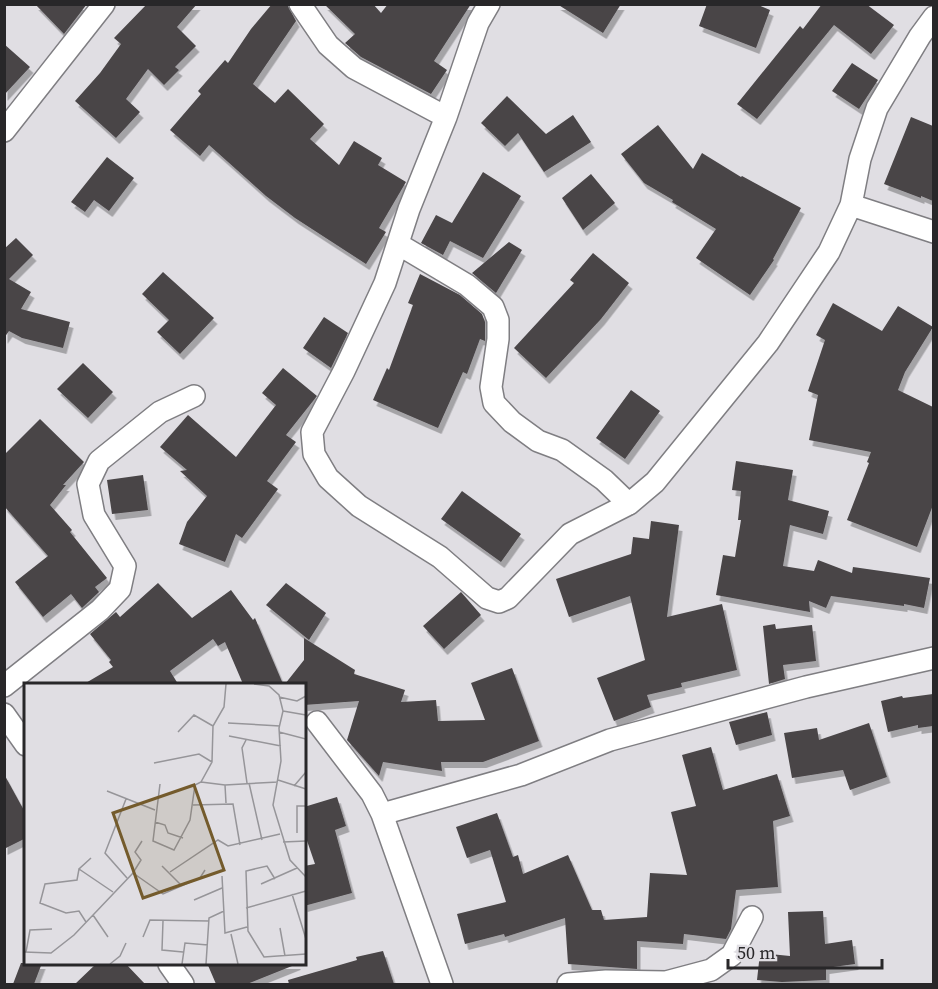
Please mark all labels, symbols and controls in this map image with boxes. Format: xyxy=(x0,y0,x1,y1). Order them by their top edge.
inset map xyxy=(24,683,306,965)
scale bar xyxy=(728,932,882,970)
text: 50 m xyxy=(737,940,775,965)

